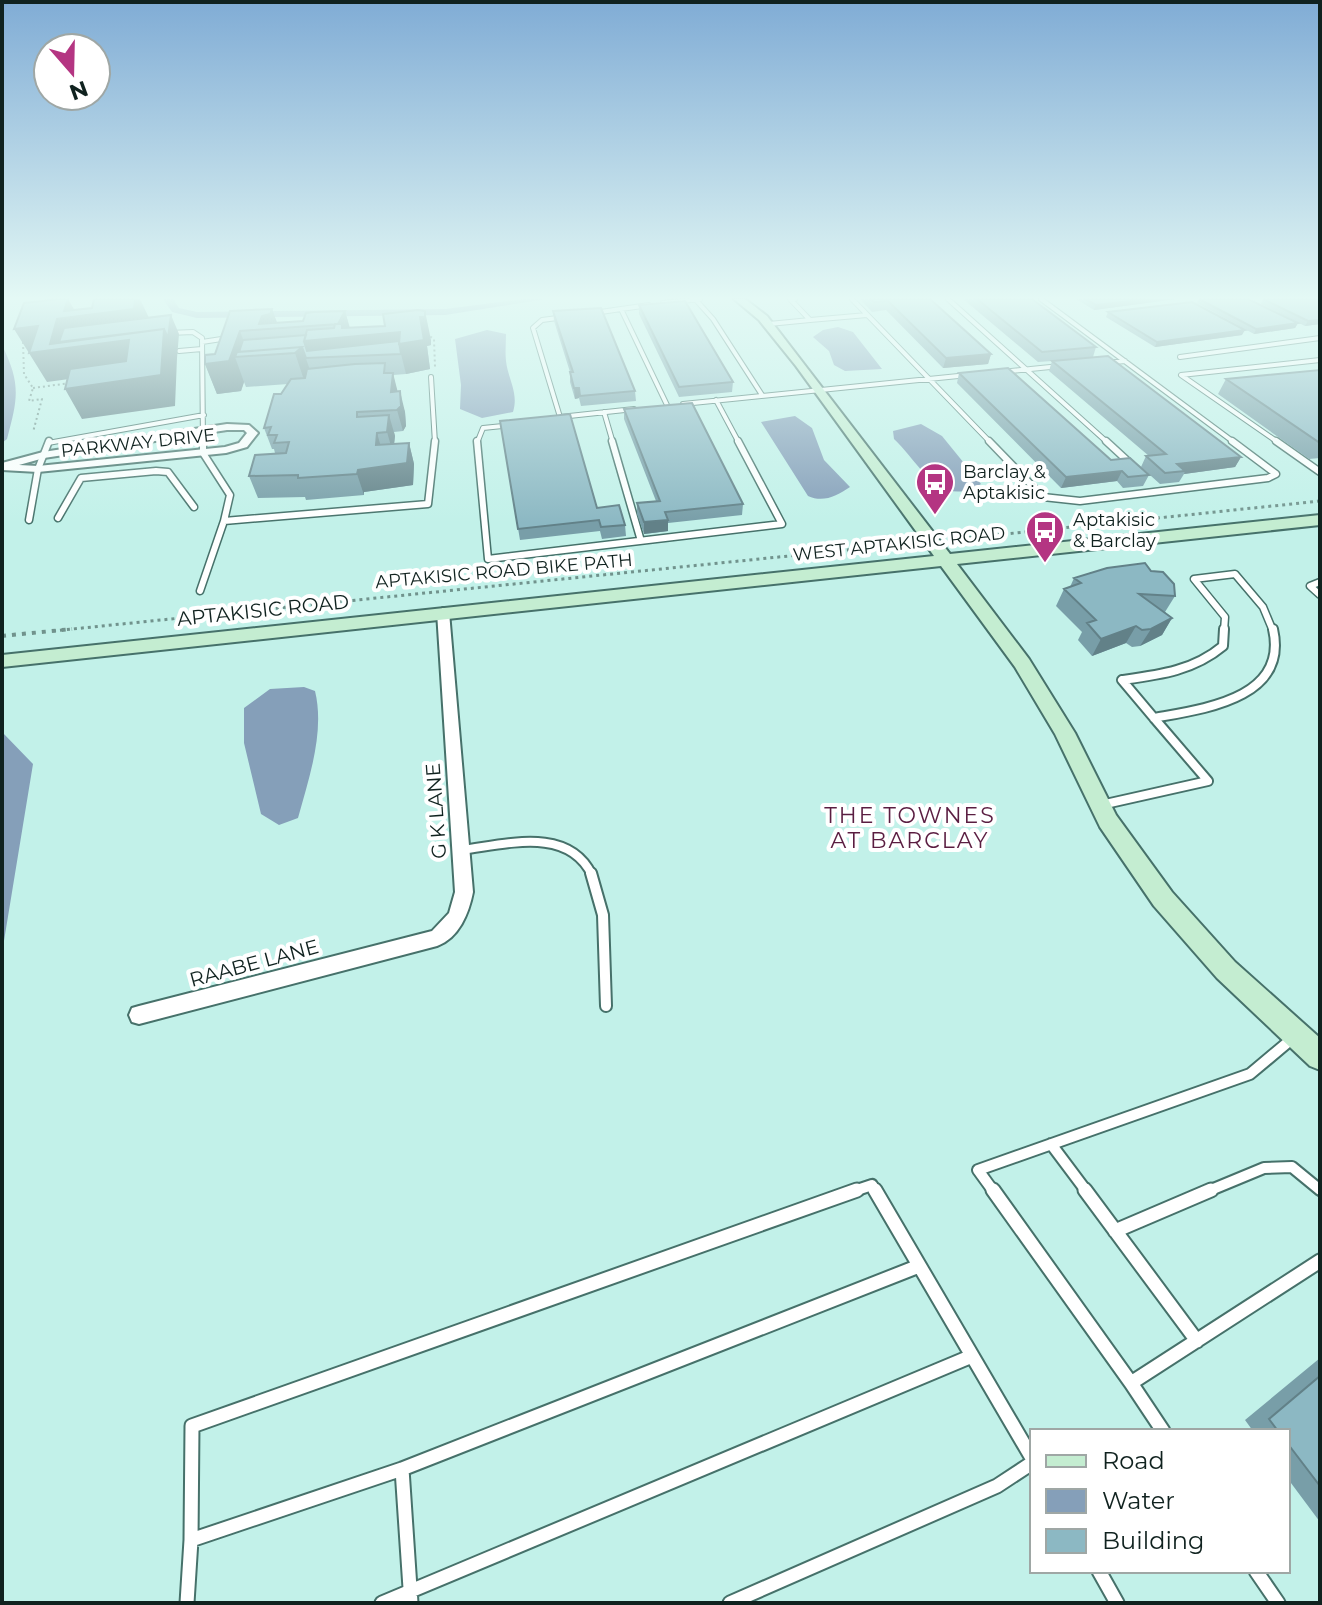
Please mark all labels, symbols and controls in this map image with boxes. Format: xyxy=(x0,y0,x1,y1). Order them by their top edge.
north arrow xyxy=(32,32,112,112)
text: N xyxy=(66,75,92,106)
street label: PARKWAY DRIVE xyxy=(60,424,216,462)
bus stop icon: Barclay & Aptakisic xyxy=(914,461,956,516)
place label: Barclay & Aptakisic xyxy=(963,461,1046,504)
bus stop icon: Aptakisic & Barclay xyxy=(1024,509,1066,564)
place label: Aptakisic & Barclay xyxy=(1073,509,1156,552)
street label: WEST APTAKISIC ROAD xyxy=(792,522,1006,566)
street label: APTAKISIC ROAD BIKE PATH xyxy=(374,549,634,593)
street label: APTAKISIC ROAD xyxy=(176,589,350,631)
street label: G K LANE xyxy=(421,762,451,860)
district label: THE TOWNES AT BARCLAY xyxy=(824,802,996,854)
street label: RAABE LANE xyxy=(187,934,321,992)
legend xyxy=(1030,1429,1290,1573)
text: Road xyxy=(1102,1446,1165,1475)
text: Water xyxy=(1102,1486,1175,1515)
text: Building xyxy=(1102,1526,1205,1555)

